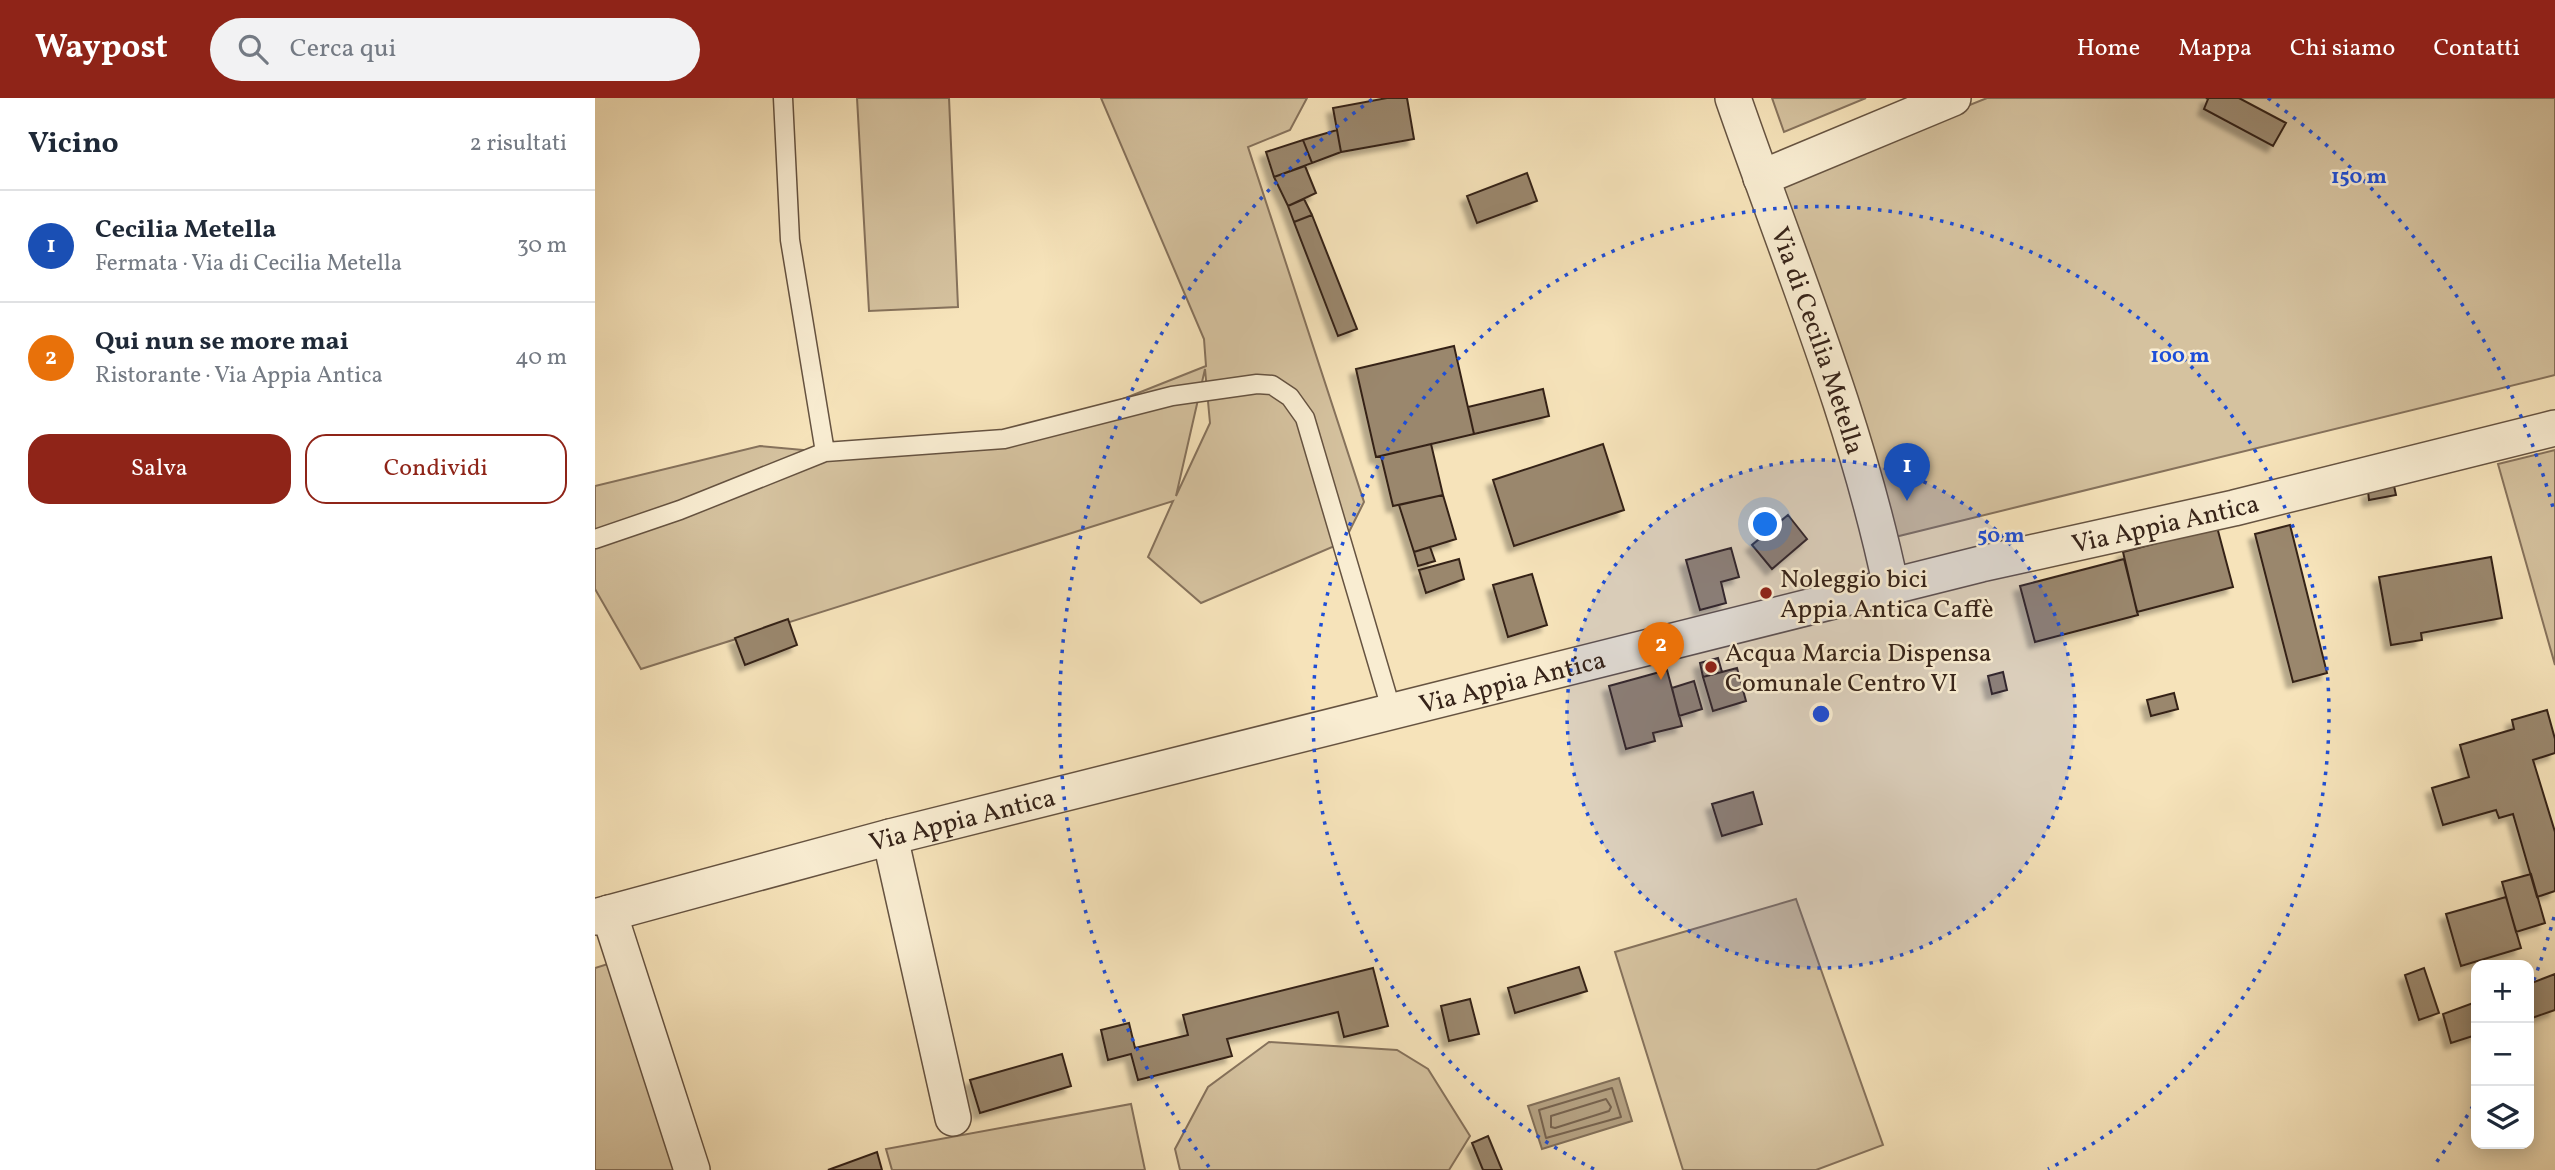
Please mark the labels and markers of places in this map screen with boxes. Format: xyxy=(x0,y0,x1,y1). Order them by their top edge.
pin: 1 xyxy=(1884,443,1930,501)
place label: Noleggio bici Appia Antica Caffè xyxy=(1780,562,1994,628)
marker: Noleggio bici Appia Antica Caffè xyxy=(1758,585,1774,601)
pin: 2 xyxy=(1638,622,1684,680)
place label: Acqua Marcia Dispensa Comunale Centro VI xyxy=(1725,636,1992,702)
marker: Acqua Marcia Dispensa Comunale Centro VI xyxy=(1703,659,1719,675)
centre of rings xyxy=(1809,702,1833,726)

